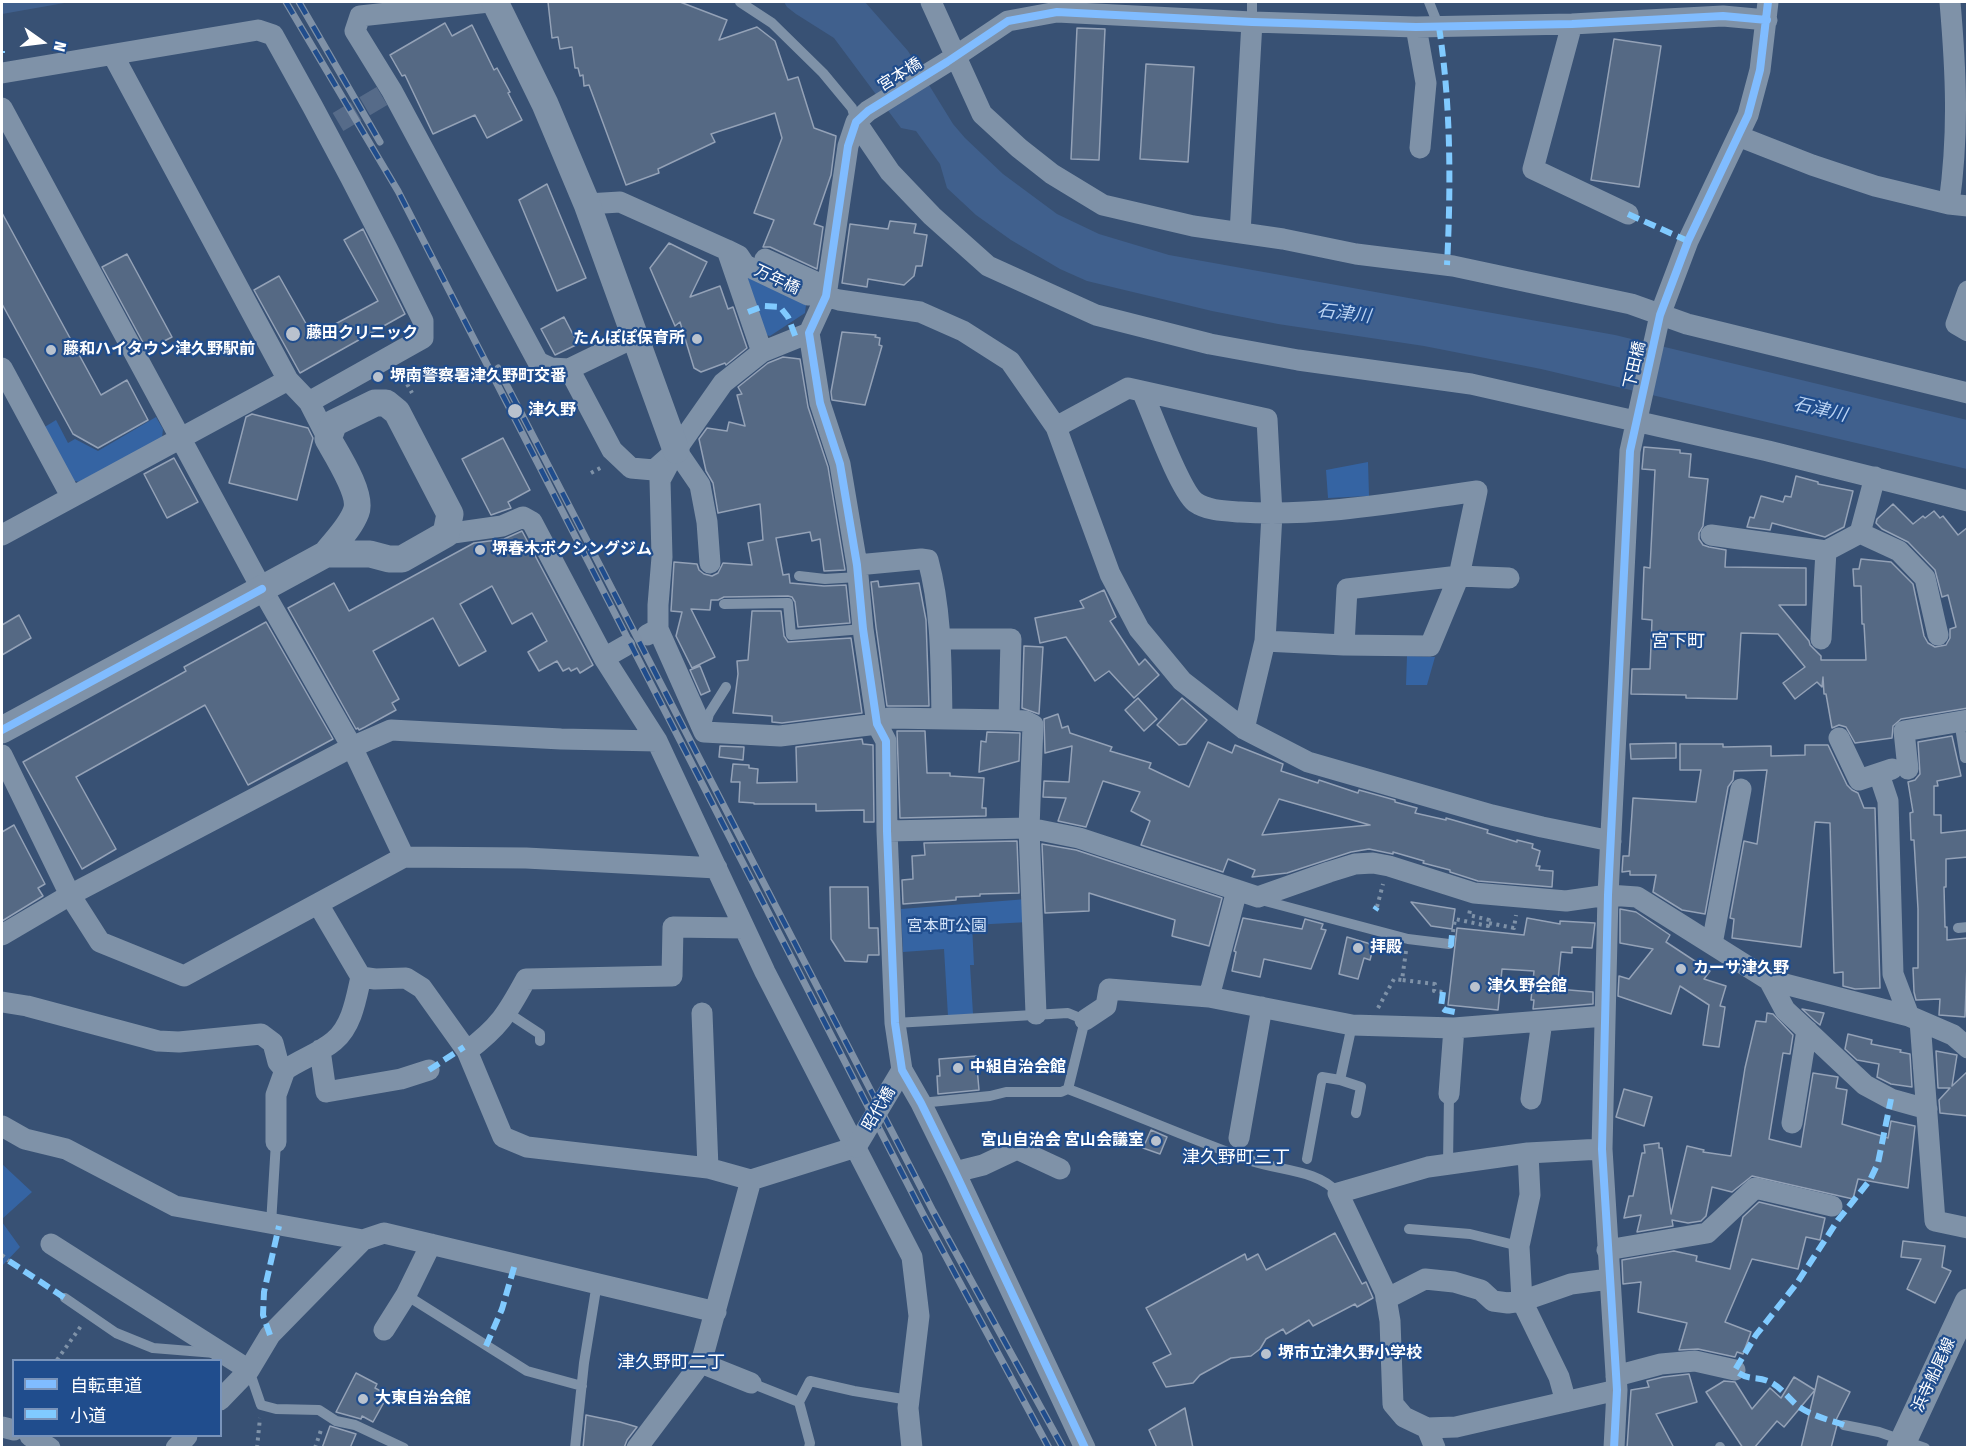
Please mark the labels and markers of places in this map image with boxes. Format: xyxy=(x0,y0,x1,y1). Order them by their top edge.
place label: 藤田クリニック xyxy=(306,324,418,344)
marker: 藤田クリニック xyxy=(284,325,302,343)
place label: たんぽぽ保育所 xyxy=(573,329,685,349)
marker: たんぽぽ保育所 xyxy=(690,332,704,346)
place label: 藤和ハイタウン津久野駅前 xyxy=(63,340,255,360)
marker: 藤和ハイタウン津久野駅前 xyxy=(44,343,58,357)
place label: 堺南警察署津久野町交番 xyxy=(390,367,566,387)
marker: 堺南警察署津久野町交番 xyxy=(371,370,385,384)
place label: 津久野 xyxy=(528,401,576,421)
marker: 津久野 xyxy=(506,402,524,420)
place label: 堺春木ボクシングジム xyxy=(492,540,652,560)
marker: 堺春木ボクシングジム xyxy=(473,543,487,557)
place label: 拝殿 xyxy=(1370,938,1402,958)
marker: 拝殿 xyxy=(1351,941,1365,955)
place label: カーサ津久野 xyxy=(1693,959,1789,979)
marker: カーサ津久野 xyxy=(1674,962,1688,976)
place label: 津久野会館 xyxy=(1487,977,1567,997)
marker: 津久野会館 xyxy=(1468,980,1482,994)
place label: 中組自治会館 xyxy=(970,1058,1066,1078)
marker: 中組自治会館 xyxy=(951,1061,965,1075)
place label: 宮山自治会 宮山会議室 xyxy=(981,1131,1144,1151)
marker: 宮山自治会 宮山会議室 xyxy=(1149,1134,1163,1148)
place label: 堺市立津久野小学校 xyxy=(1278,1344,1422,1364)
marker: 堺市立津久野小学校 xyxy=(1259,1347,1273,1361)
place label: 大東自治会館 xyxy=(375,1389,471,1409)
marker: 大東自治会館 xyxy=(356,1392,370,1406)

